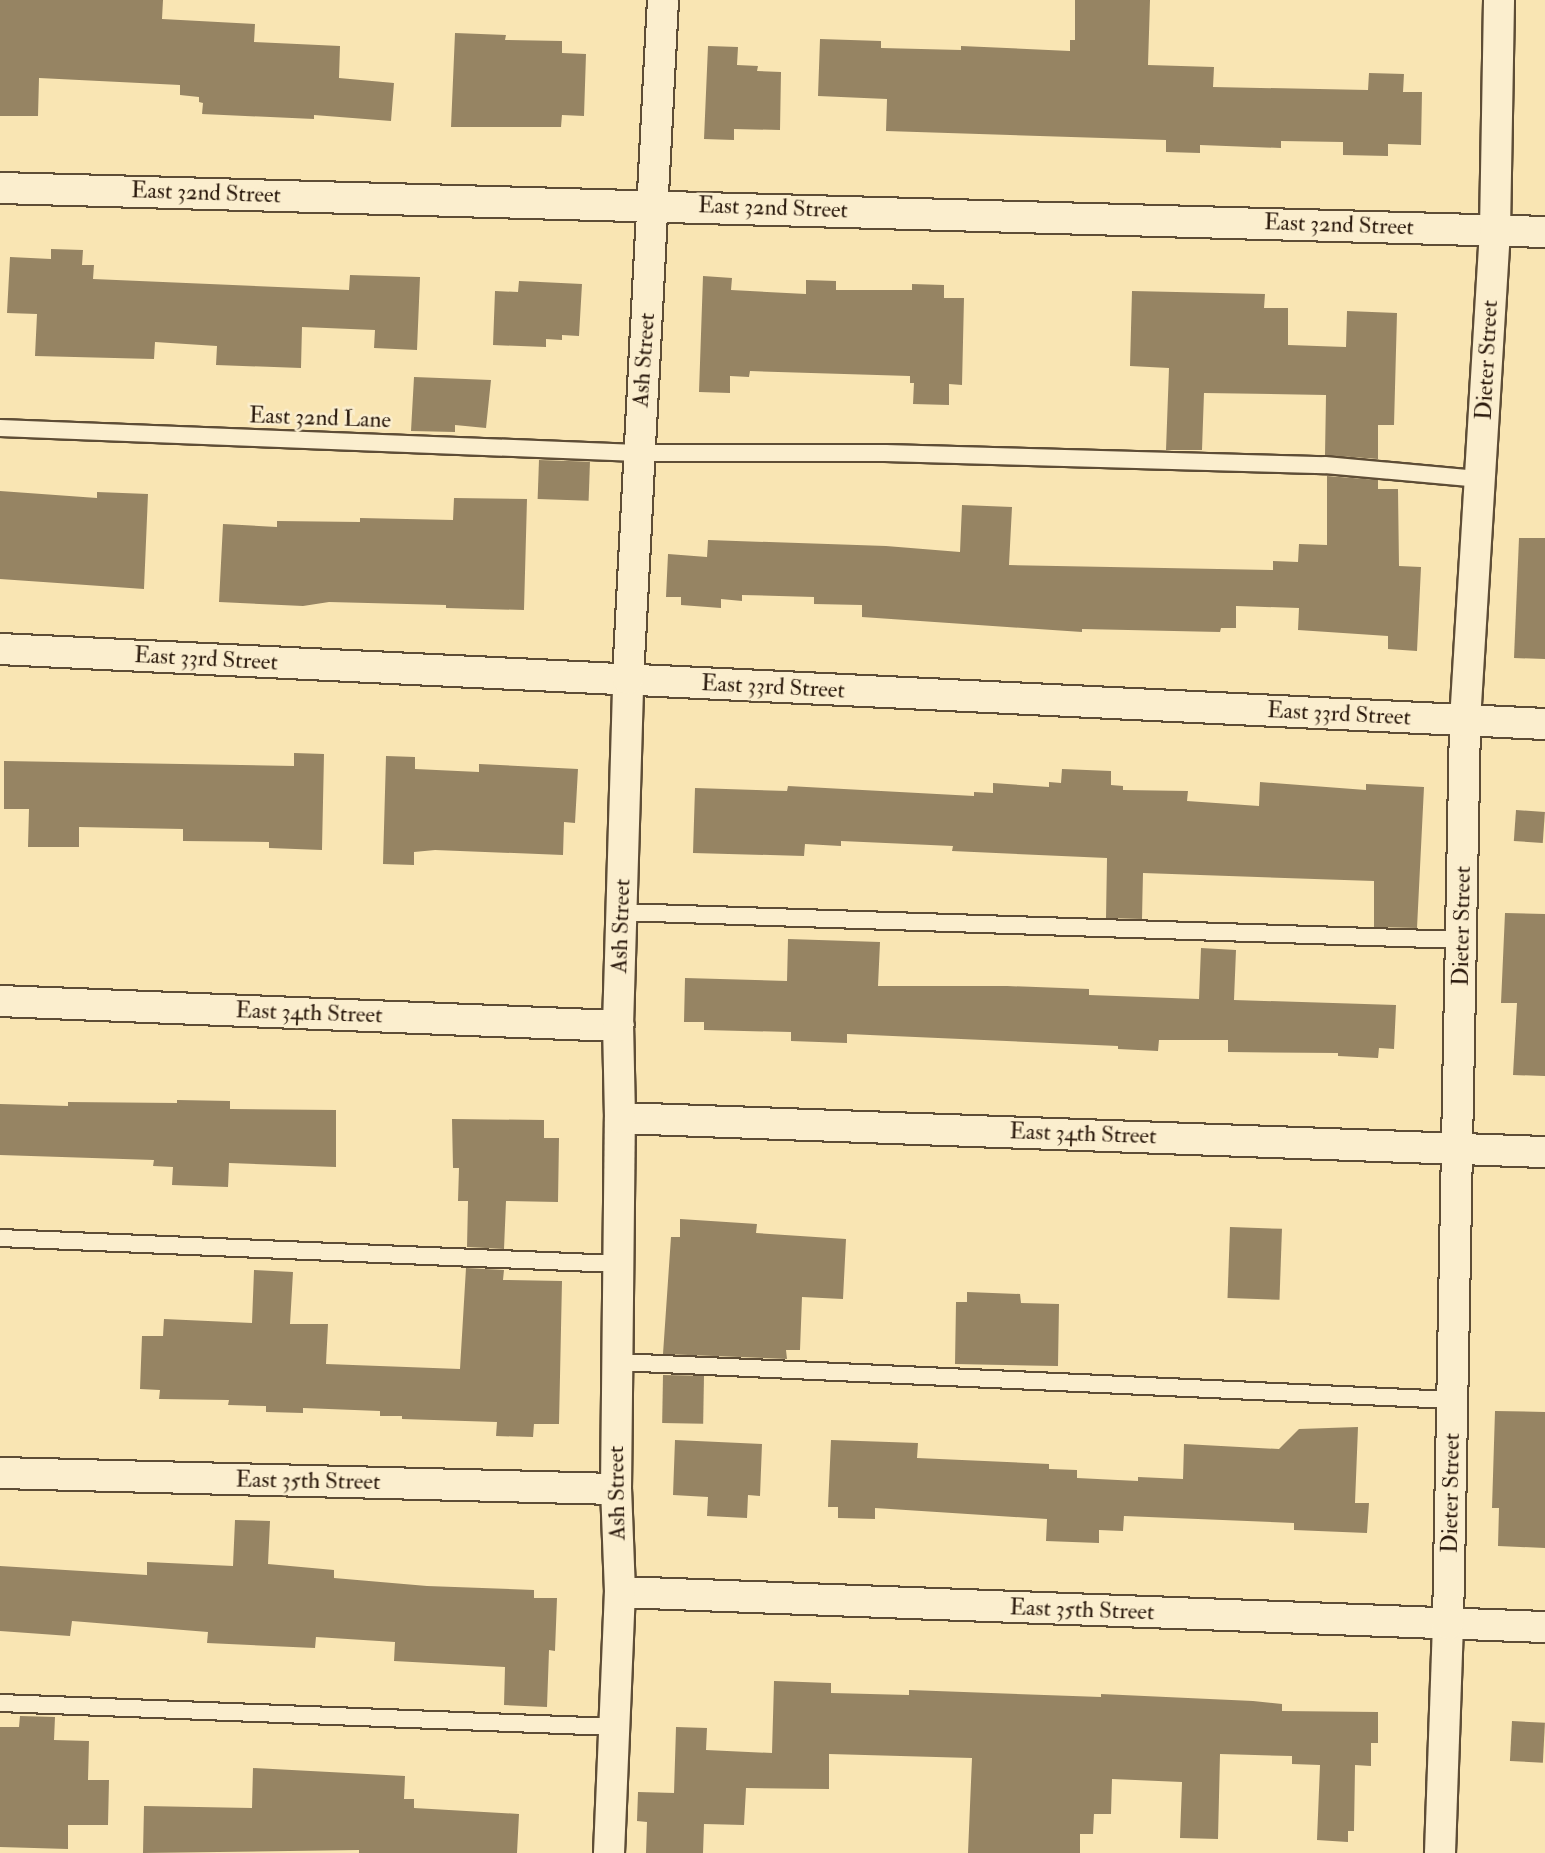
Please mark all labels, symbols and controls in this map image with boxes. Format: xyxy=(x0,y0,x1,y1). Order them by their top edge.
street label: East 32nd Street xyxy=(131,177,281,209)
street label: East 32nd Street xyxy=(698,192,848,224)
street label: East 32nd Street xyxy=(1264,209,1414,241)
street label: Dieter Street xyxy=(1470,299,1504,421)
street label: Ash Street xyxy=(627,312,661,408)
street label: East 32nd Lane xyxy=(248,402,392,434)
street label: East 33rd Street xyxy=(133,641,279,677)
street label: East 33rd Street xyxy=(700,669,846,705)
street label: East 33rd Street xyxy=(1266,696,1412,732)
street label: Dieter Street xyxy=(1447,866,1477,986)
street label: Ash Street xyxy=(606,878,636,974)
street label: East 34th Street xyxy=(235,997,383,1029)
street label: East 34th Street xyxy=(1009,1118,1157,1150)
street label: Dieter Street xyxy=(1436,1433,1466,1553)
street label: Ash Street xyxy=(602,1445,632,1541)
street label: East 35th Street xyxy=(235,1466,381,1496)
street label: East 35th Street xyxy=(1009,1594,1155,1626)

